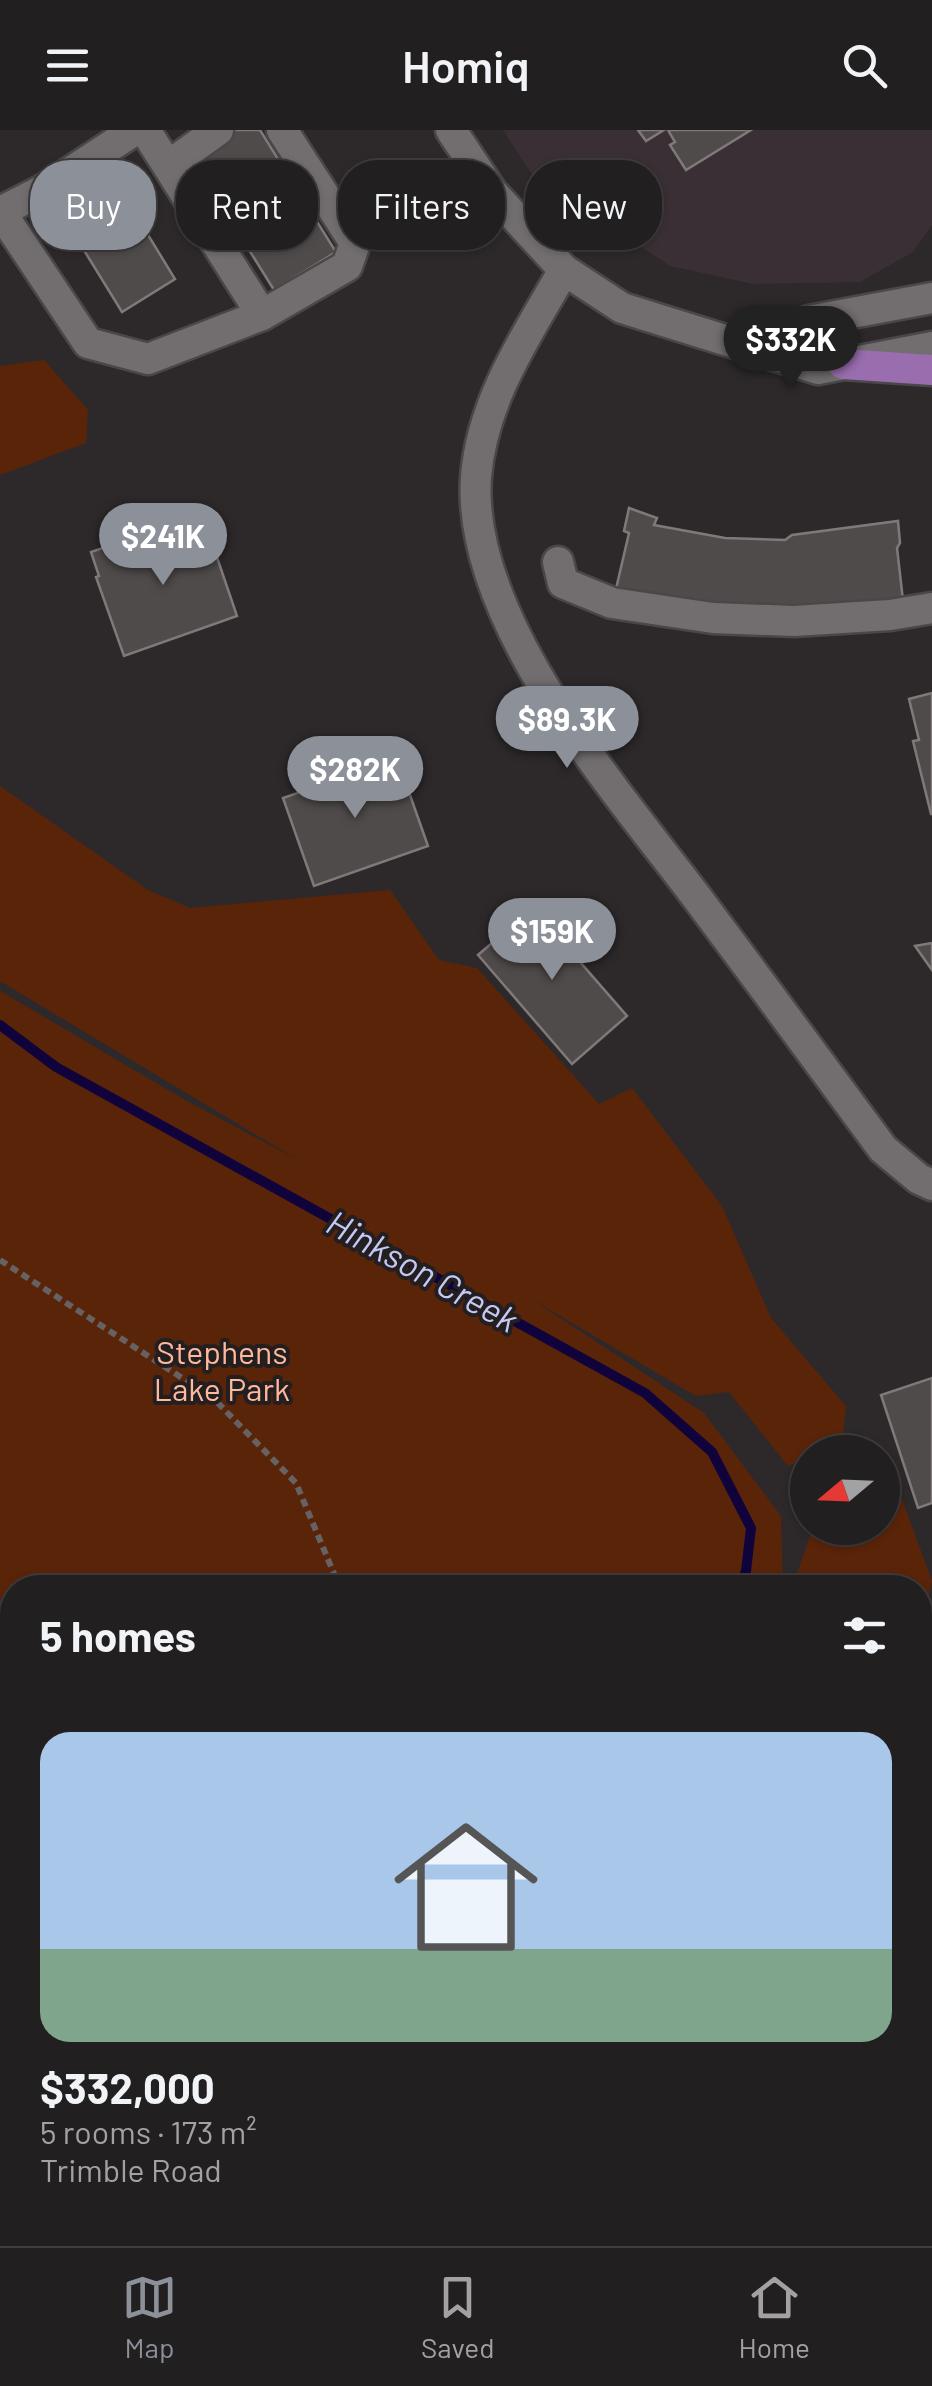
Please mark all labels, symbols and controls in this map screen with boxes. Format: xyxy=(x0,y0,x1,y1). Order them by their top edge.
icon: menu xyxy=(40,38,95,93)
text: Homiq xyxy=(402,38,530,92)
icon: search xyxy=(837,38,892,93)
chip: Buy xyxy=(30,160,156,250)
chip: Rent xyxy=(176,160,318,250)
chip: Filters xyxy=(338,160,505,250)
chip: New xyxy=(525,160,662,250)
pin: $332K xyxy=(721,306,861,391)
text: $332K xyxy=(746,319,836,357)
pin: $241K xyxy=(93,503,233,588)
text: $241K xyxy=(121,516,205,554)
pin: $89.3K xyxy=(486,686,648,771)
text: $89.3K xyxy=(518,699,616,737)
pin: $282K xyxy=(285,736,425,821)
text: $282K xyxy=(309,749,401,787)
pin: $159K xyxy=(482,898,622,983)
text: $159K xyxy=(510,911,594,949)
water label: Hinkson Creek xyxy=(320,1200,526,1340)
park label: Stephens Lake Park xyxy=(154,1332,290,1407)
north arrow xyxy=(790,1435,900,1545)
map controls xyxy=(790,1435,900,1545)
icon: filters xyxy=(837,1608,892,1663)
text: 5 homes xyxy=(40,1610,196,1660)
icon: home xyxy=(376,1797,556,1977)
text: $332,000 xyxy=(40,2062,215,2112)
text: 5 rooms · 173 m² xyxy=(40,2112,257,2150)
text: Trimble Road xyxy=(40,2150,222,2188)
tab: Map xyxy=(122,2270,177,2364)
tab: Saved xyxy=(421,2270,495,2364)
tab: Home xyxy=(739,2270,810,2364)

